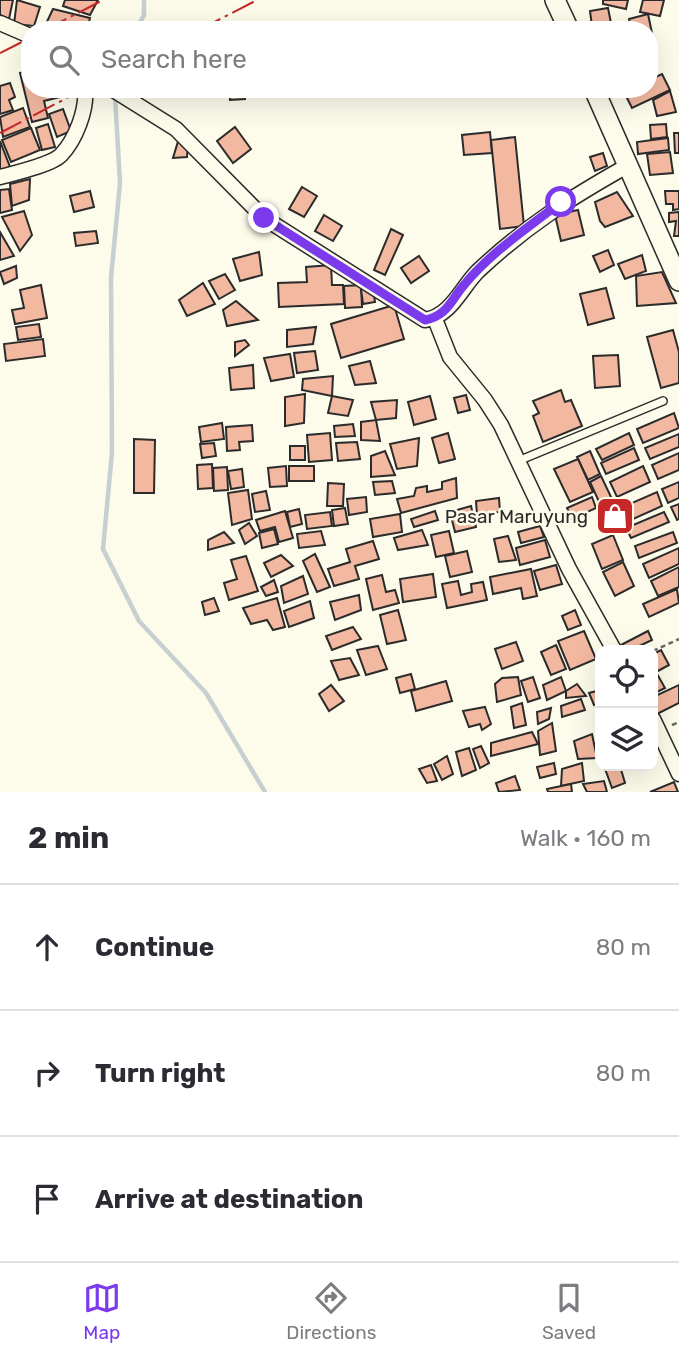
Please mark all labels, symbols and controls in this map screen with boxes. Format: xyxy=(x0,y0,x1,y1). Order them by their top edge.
search box xyxy=(21,21,658,98)
icon: search xyxy=(45,41,83,79)
text: Search here xyxy=(101,44,247,75)
route start xyxy=(545,186,576,217)
route end xyxy=(248,202,279,233)
shop icon: Pasar Maruyung xyxy=(594,495,636,537)
place label: Pasar Maruyung xyxy=(445,505,588,528)
map controls xyxy=(595,645,658,771)
button: locate xyxy=(595,645,658,708)
button: layers xyxy=(595,708,658,771)
text: 2 min xyxy=(28,820,109,856)
text: Walk · 160 m xyxy=(520,824,651,852)
icon: ahead xyxy=(28,928,66,966)
text: Continue xyxy=(95,932,214,963)
text: 80 m xyxy=(596,933,651,961)
icon: right xyxy=(28,1054,66,1092)
text: Turn right xyxy=(95,1058,225,1089)
text: 80 m xyxy=(596,1059,651,1087)
icon: arrive xyxy=(28,1180,66,1218)
text: Arrive at destination xyxy=(95,1184,363,1215)
tab: Map xyxy=(83,1279,121,1344)
tab: Directions xyxy=(286,1279,376,1344)
tab: Saved xyxy=(542,1279,596,1344)

